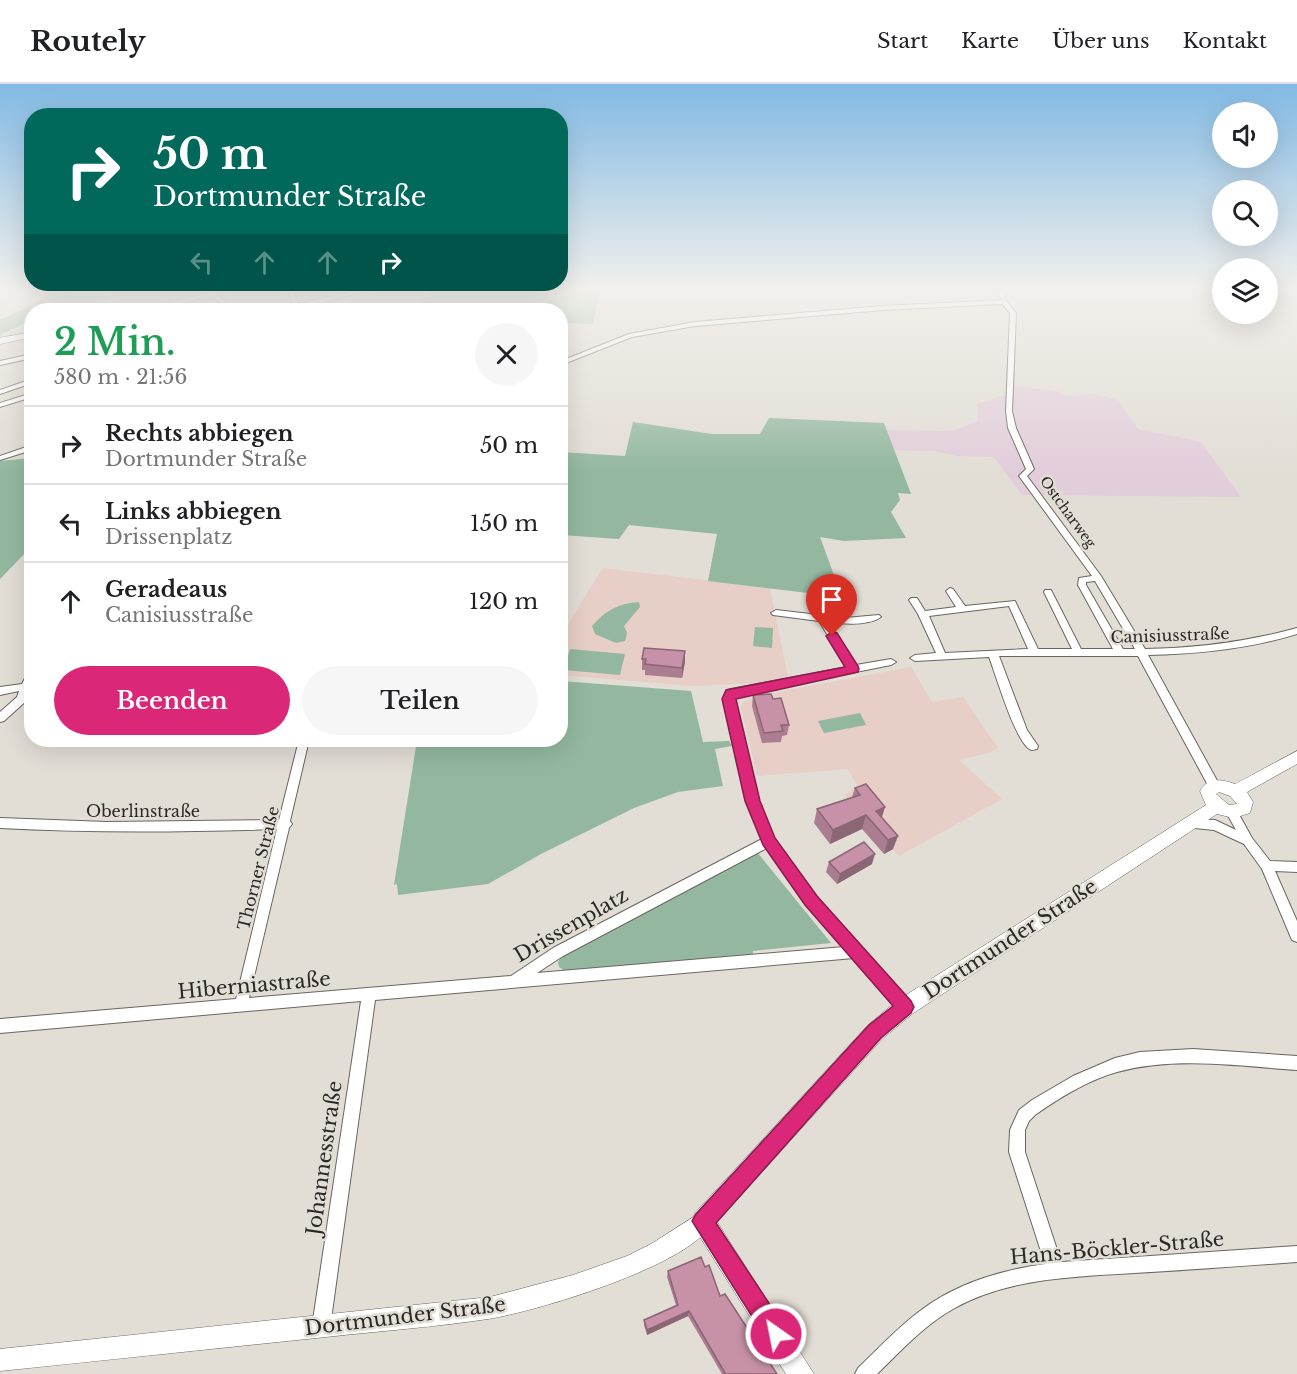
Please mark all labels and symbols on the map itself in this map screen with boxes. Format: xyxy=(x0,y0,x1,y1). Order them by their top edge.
street label: Ostcharweg xyxy=(1036,473,1100,552)
pin xyxy=(806,574,857,636)
street label: Canisiusstraße xyxy=(1110,623,1230,647)
street label: Oberlinstraße xyxy=(86,801,200,821)
street label: Thorner Straße xyxy=(233,804,283,932)
street label: Dortmunder Straße xyxy=(919,874,1101,1004)
street label: Drissenplatz xyxy=(510,883,632,967)
street label: Hiberniastraße xyxy=(177,966,331,1004)
street label: Johannesstraße xyxy=(301,1079,347,1240)
street label: Hans-Böckler-Straße xyxy=(1009,1227,1225,1269)
street label: Dortmunder Straße xyxy=(303,1292,507,1340)
position arrow xyxy=(744,1302,808,1366)

